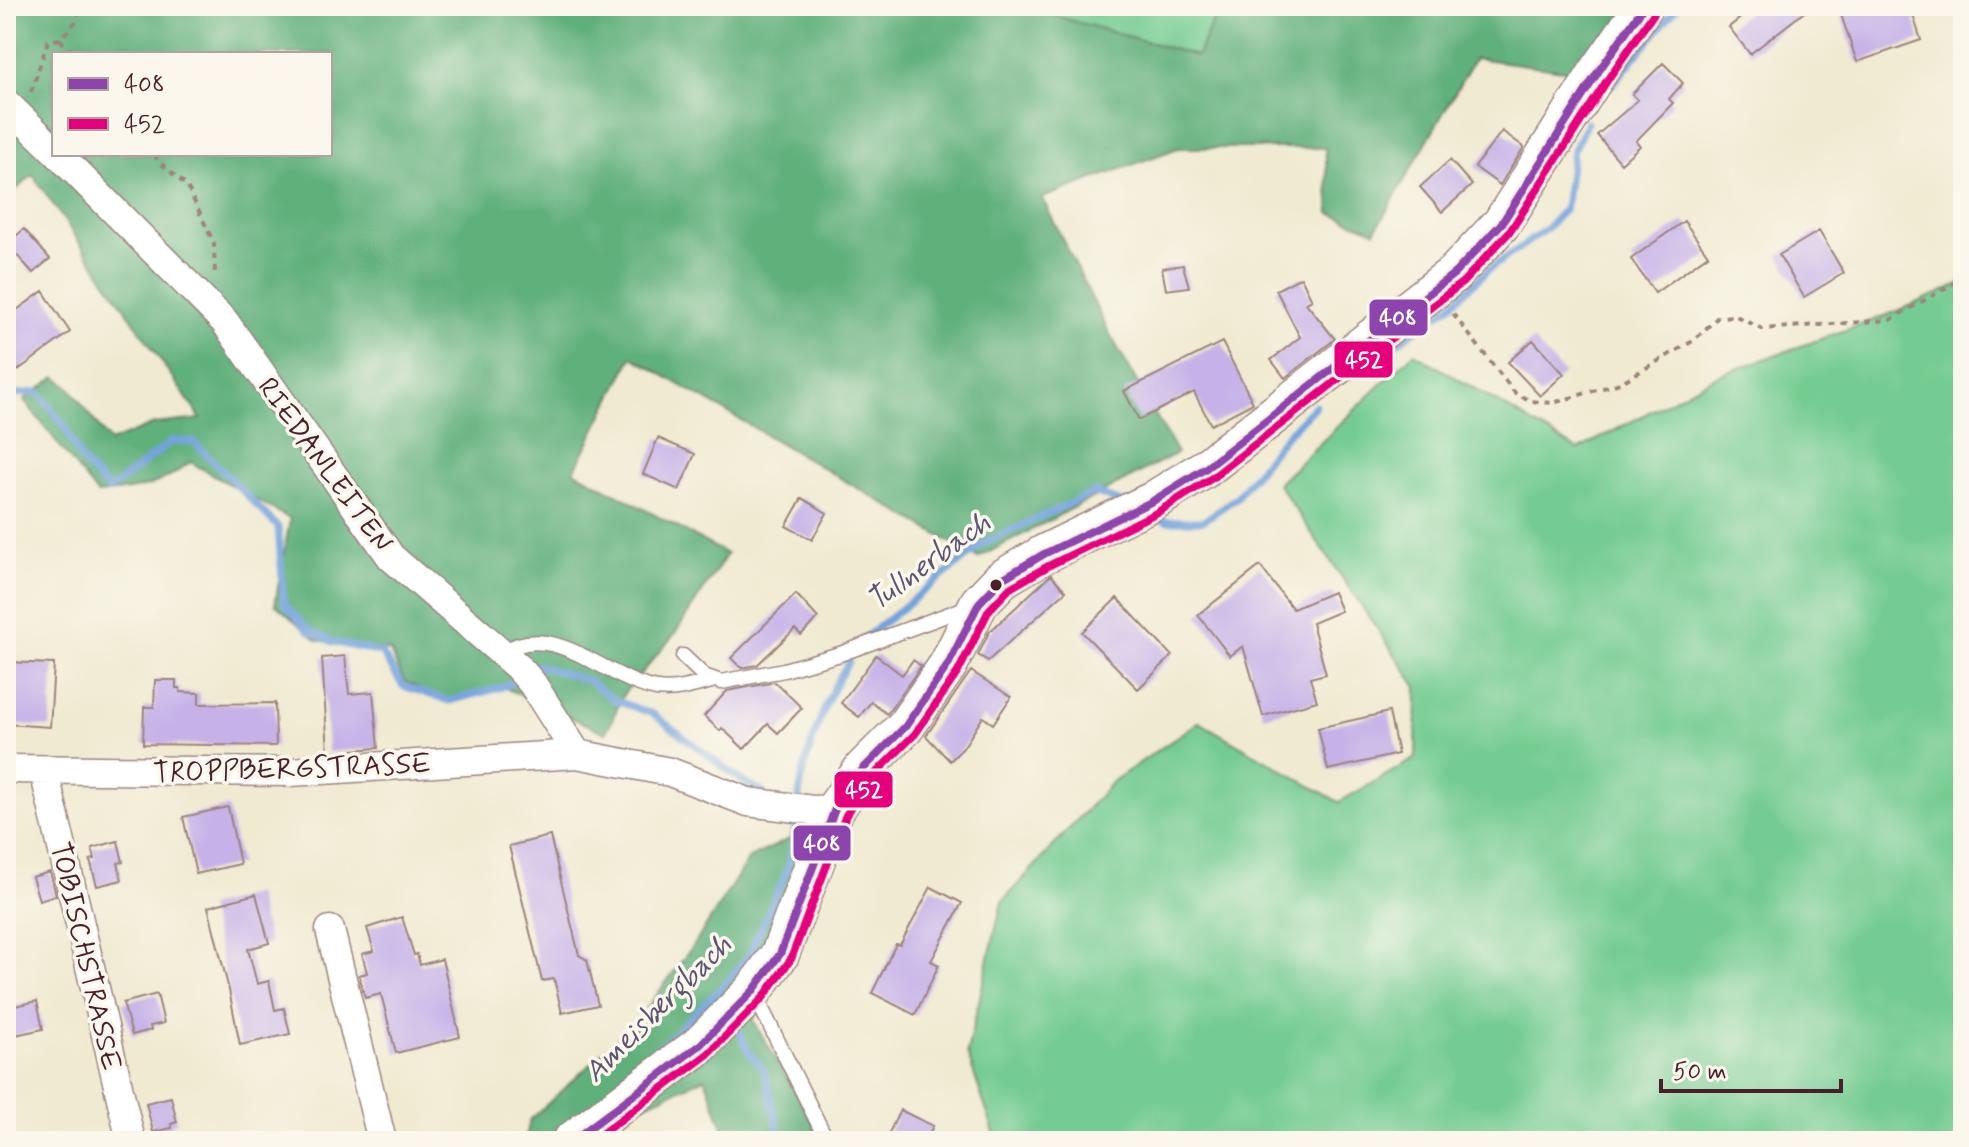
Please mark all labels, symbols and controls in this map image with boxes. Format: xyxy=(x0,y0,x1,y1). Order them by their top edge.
legend xyxy=(52,52,332,156)
text: 408 xyxy=(124,70,165,101)
text: 452 xyxy=(124,110,165,141)
line badge: 408 xyxy=(1368,298,1429,337)
text: 408 xyxy=(1379,305,1417,333)
line badge: 452 xyxy=(1333,340,1394,379)
text: 452 xyxy=(1345,347,1383,375)
street label: RIEDANLEITEN xyxy=(248,371,400,560)
water label: Tullnerbach xyxy=(859,504,999,620)
unlabelled marker xyxy=(988,577,1004,593)
street label: TROPPBERGSTRASSE xyxy=(153,746,432,793)
line badge: 452 xyxy=(833,770,894,809)
text: 452 xyxy=(845,777,883,805)
line badge: 408 xyxy=(792,824,852,862)
text: 408 xyxy=(803,831,841,859)
street label: TOBISCHSTRASSE xyxy=(40,839,129,1074)
water label: Ameisbergbach xyxy=(576,927,743,1094)
scale bar xyxy=(1661,1043,1841,1093)
text: 50 m xyxy=(1673,1057,1727,1088)

